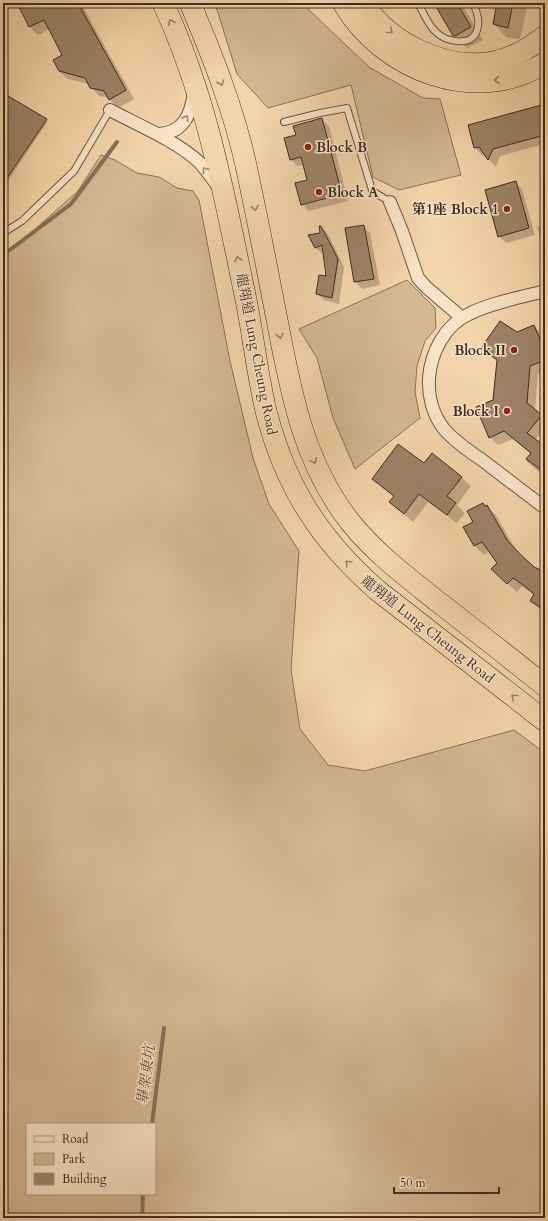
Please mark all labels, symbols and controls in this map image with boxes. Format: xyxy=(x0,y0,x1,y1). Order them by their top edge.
one-way arrow xyxy=(168,18,176,26)
one-way arrow xyxy=(385,26,392,33)
one-way arrow xyxy=(493,75,500,84)
one-way arrow xyxy=(216,79,225,86)
one-way arrow xyxy=(181,115,188,122)
place label: Block B xyxy=(316,138,367,157)
marker: Block B xyxy=(303,142,313,152)
one-way arrow xyxy=(203,167,210,174)
place label: Block A xyxy=(327,183,379,202)
marker: Block A xyxy=(314,187,324,197)
place label: 第1座 Block 1 xyxy=(412,200,499,219)
marker: 第1座 Block 1 xyxy=(502,204,512,214)
one-way arrow xyxy=(250,205,258,212)
one-way arrow xyxy=(234,256,242,262)
street label: 龍翔道 Lung Cheung Road xyxy=(232,272,282,437)
one-way arrow xyxy=(275,333,284,339)
place label: Block II xyxy=(454,341,506,360)
marker: Block II xyxy=(509,345,519,355)
place label: Block I xyxy=(453,402,499,421)
marker: Block I xyxy=(502,406,512,416)
one-way arrow xyxy=(309,457,317,465)
one-way arrow xyxy=(345,560,353,568)
street label: 龍翔道 Lung Cheung Road xyxy=(357,571,499,688)
one-way arrow xyxy=(512,695,519,702)
water label: 畢架東坑 xyxy=(132,1042,160,1106)
legend xyxy=(26,1123,156,1195)
text: Road xyxy=(62,1131,89,1147)
text: Park xyxy=(62,1151,86,1167)
scale bar xyxy=(394,1169,499,1195)
text: Building xyxy=(62,1171,107,1187)
text: 50 m xyxy=(400,1175,427,1191)

